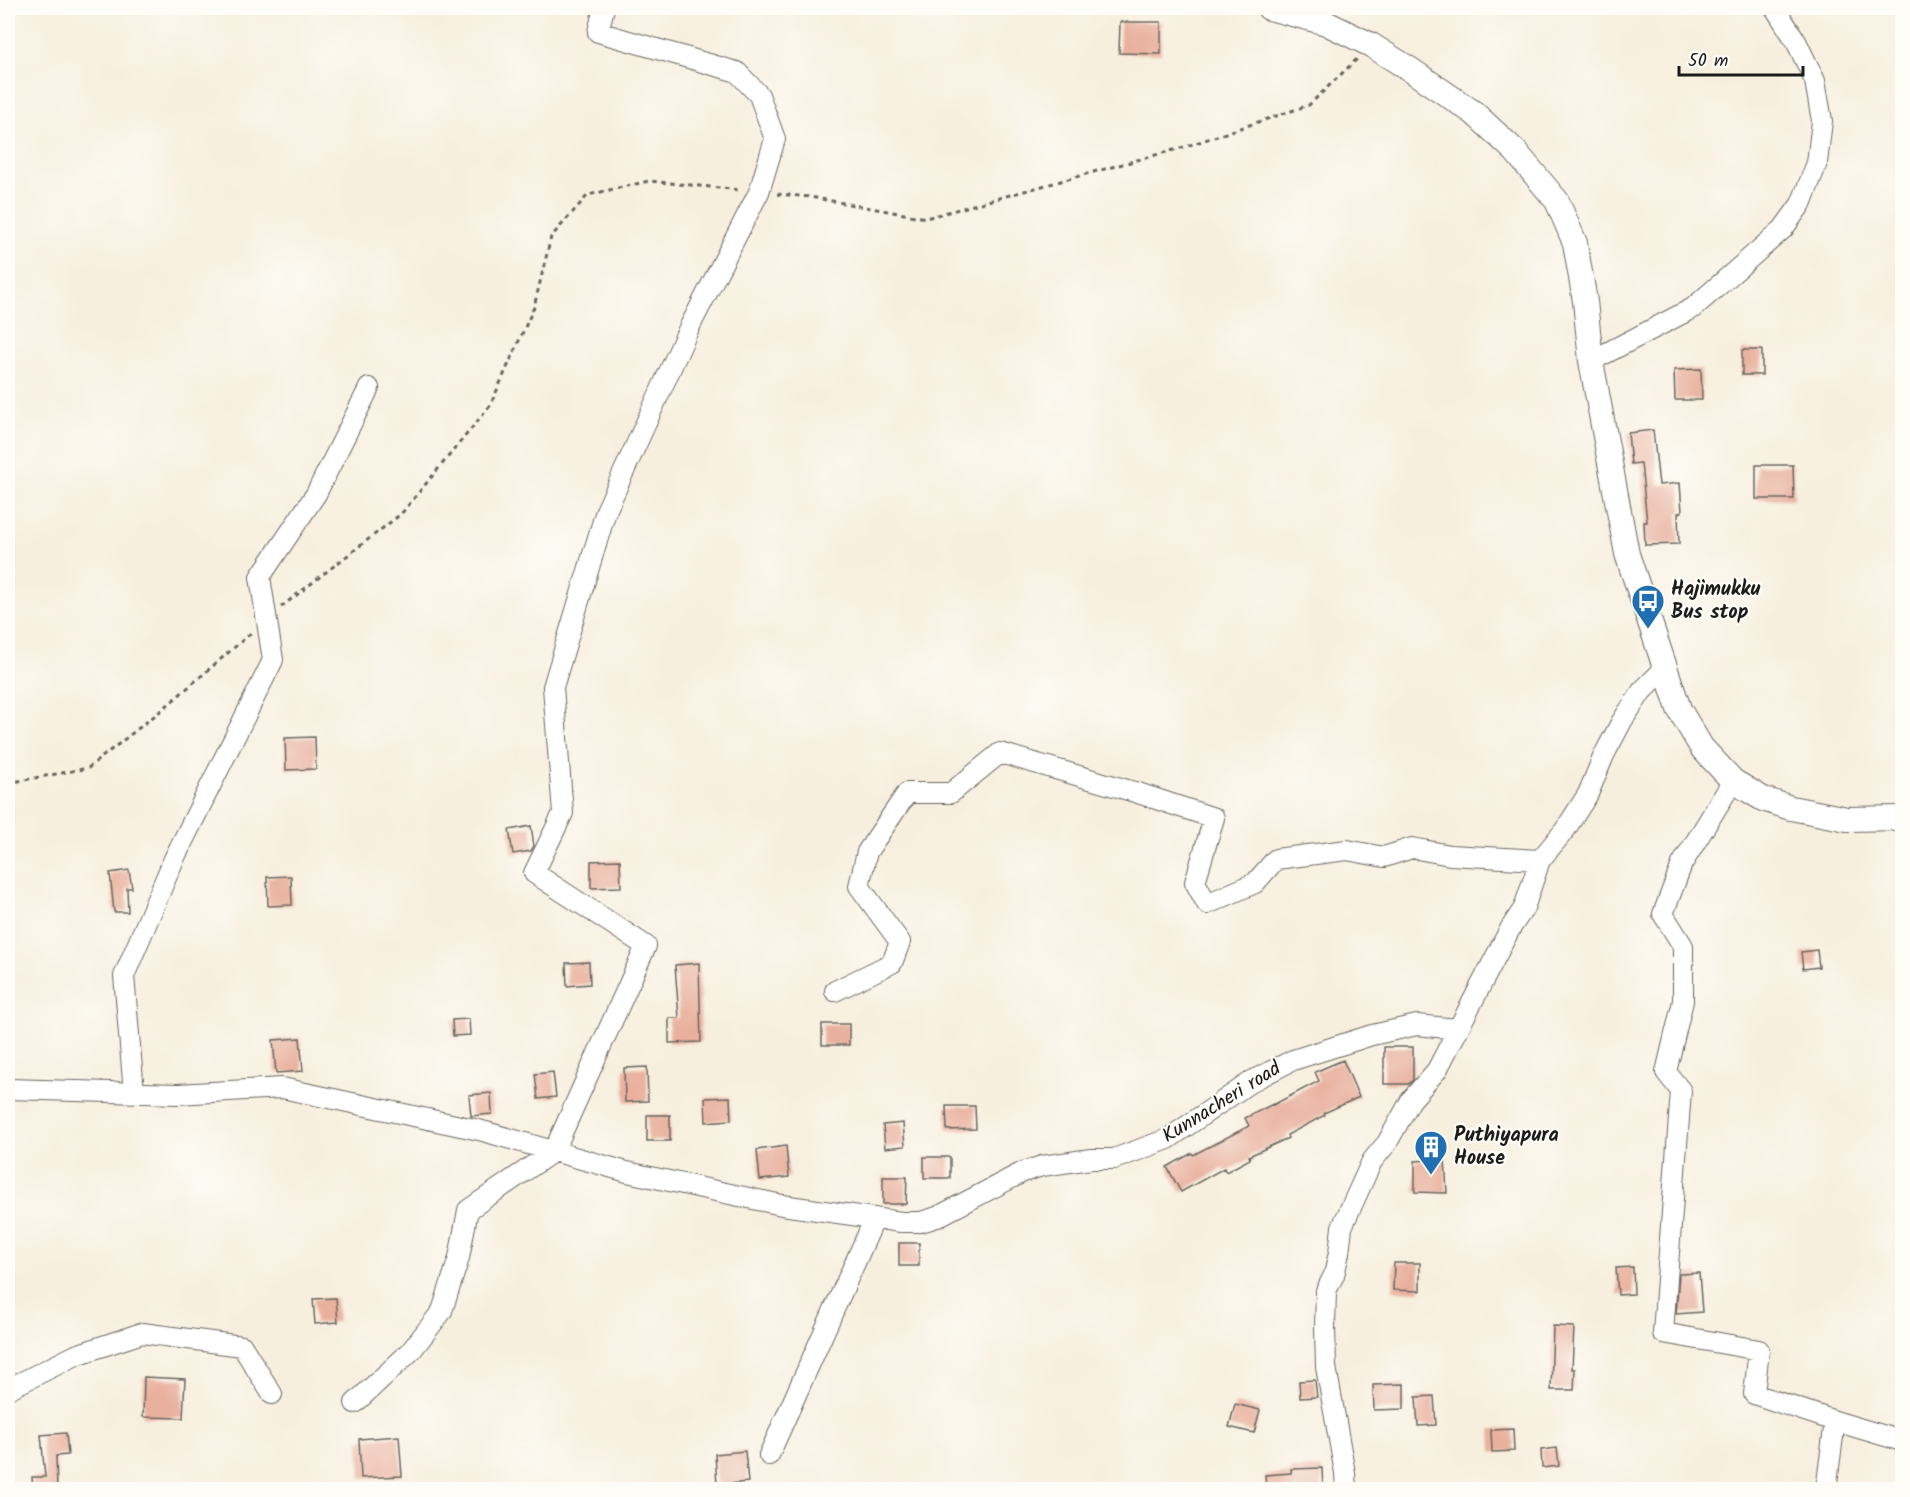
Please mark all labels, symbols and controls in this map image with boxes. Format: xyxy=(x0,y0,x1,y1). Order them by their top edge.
scale bar xyxy=(1679,39,1804,77)
text: 50 m xyxy=(1688,47,1728,76)
place label: Hajimukku Bus stop xyxy=(1671,574,1760,629)
bus stop icon: Hajimukku Bus stop xyxy=(1630,583,1666,630)
street label: Kunnacheri road xyxy=(1156,1053,1289,1152)
place label: Puthiyapura House xyxy=(1454,1120,1559,1175)
building icon: Puthiyapura House xyxy=(1413,1129,1449,1176)

